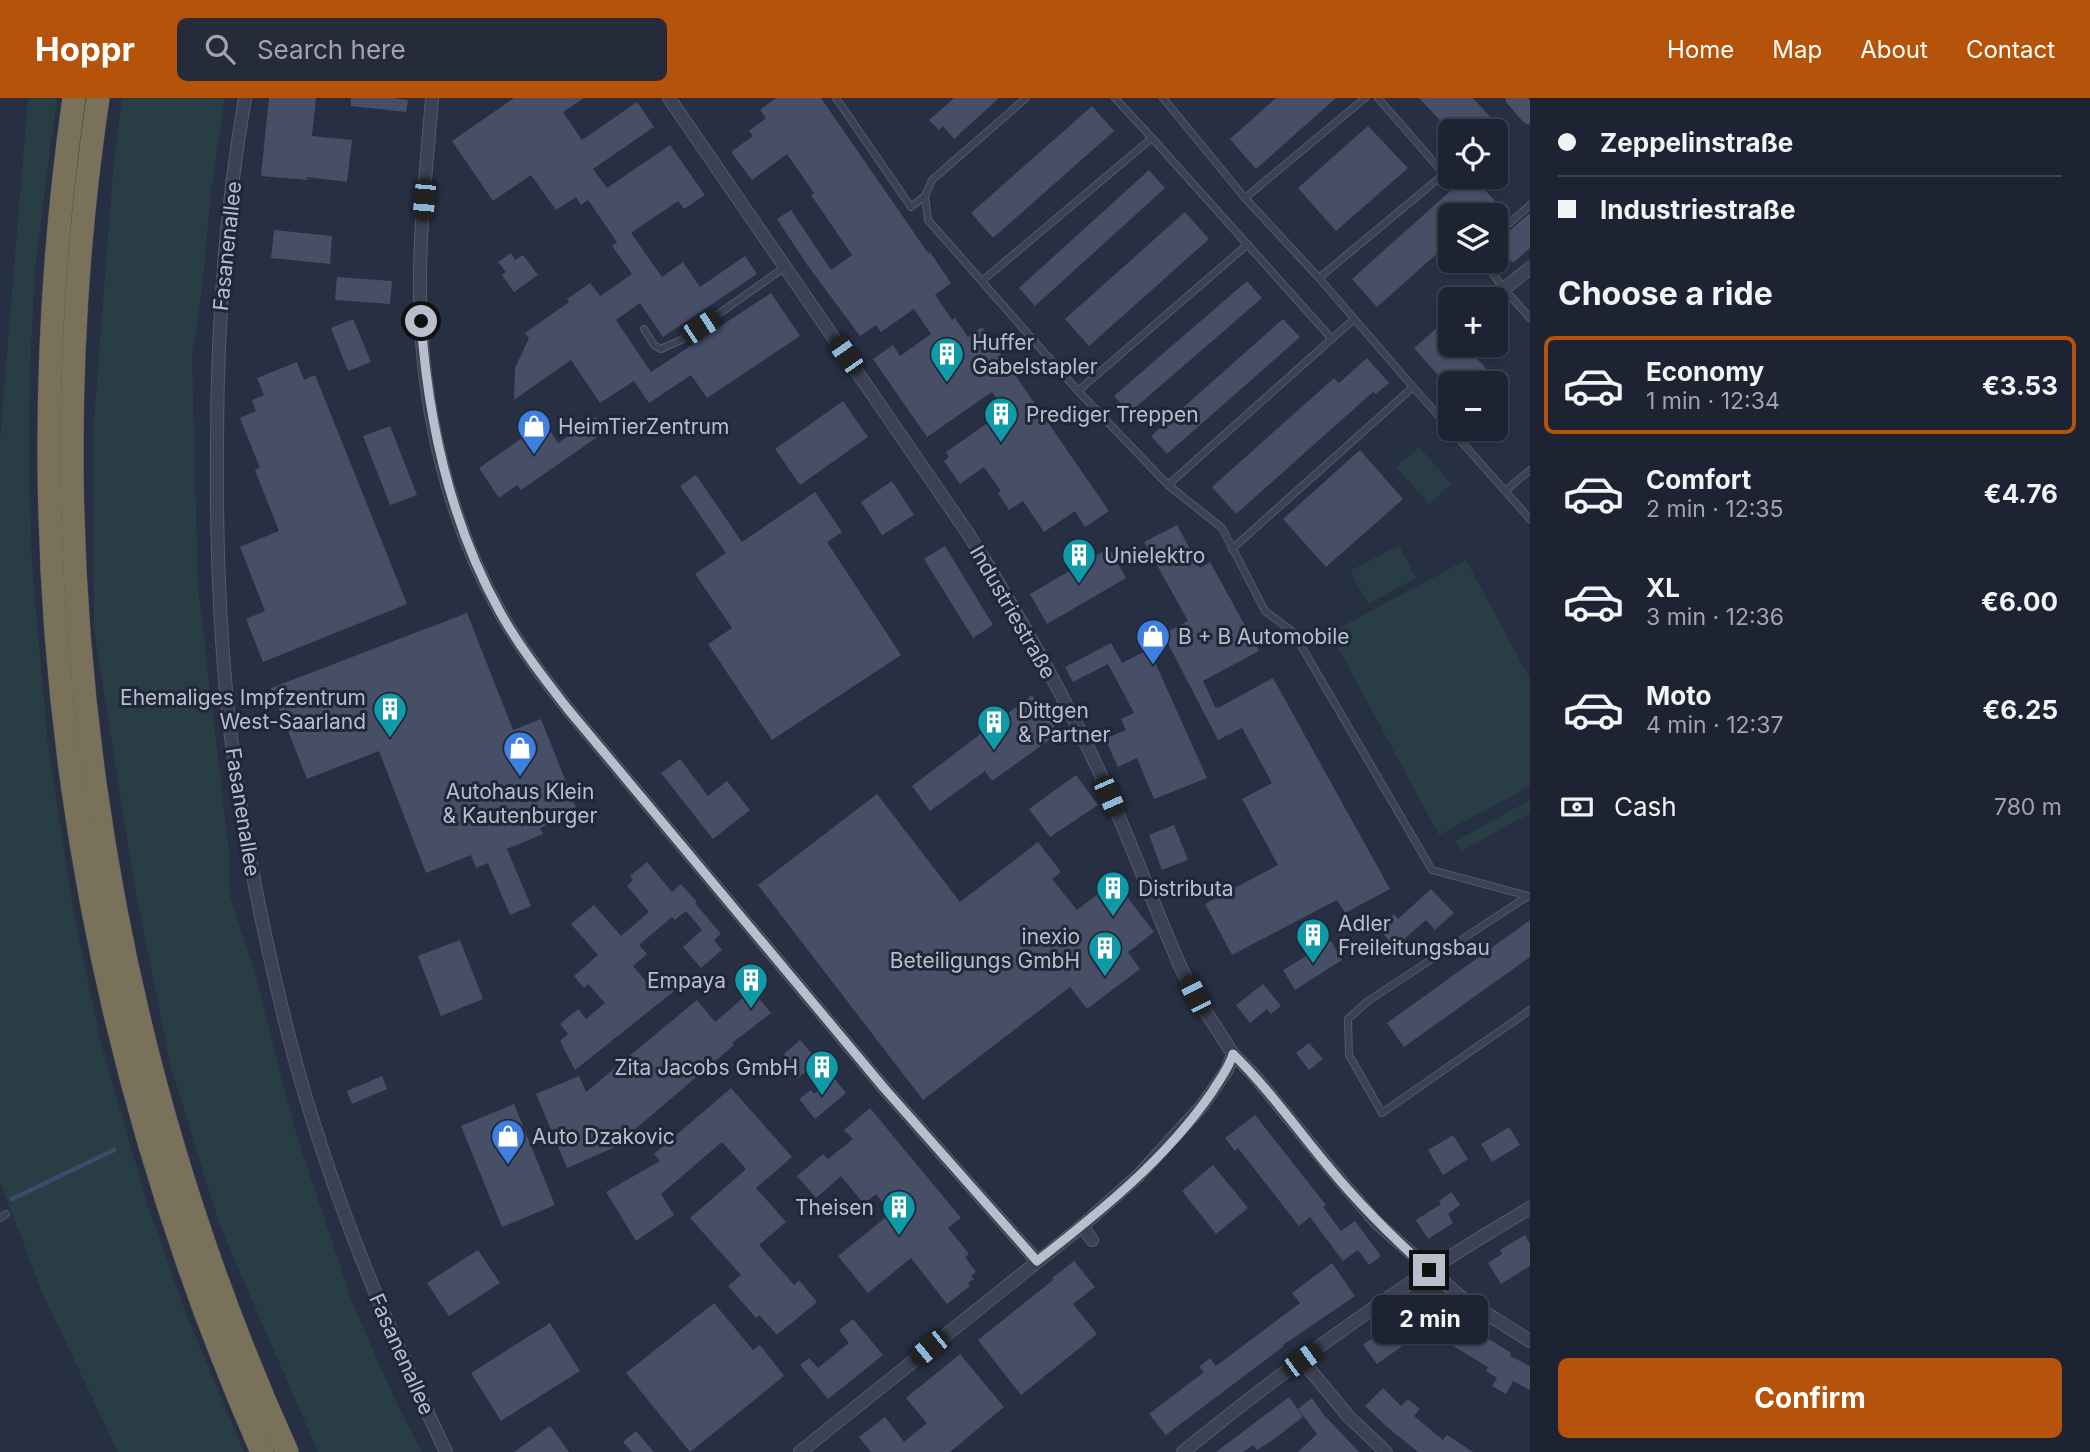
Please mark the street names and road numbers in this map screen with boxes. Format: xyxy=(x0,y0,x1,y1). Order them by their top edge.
street label: Fasanenallee xyxy=(208,180,246,312)
street label: Industriestraße xyxy=(965,541,1061,683)
street label: Fasanenallee xyxy=(220,746,266,878)
street label: Fasanenallee xyxy=(364,1290,440,1418)

